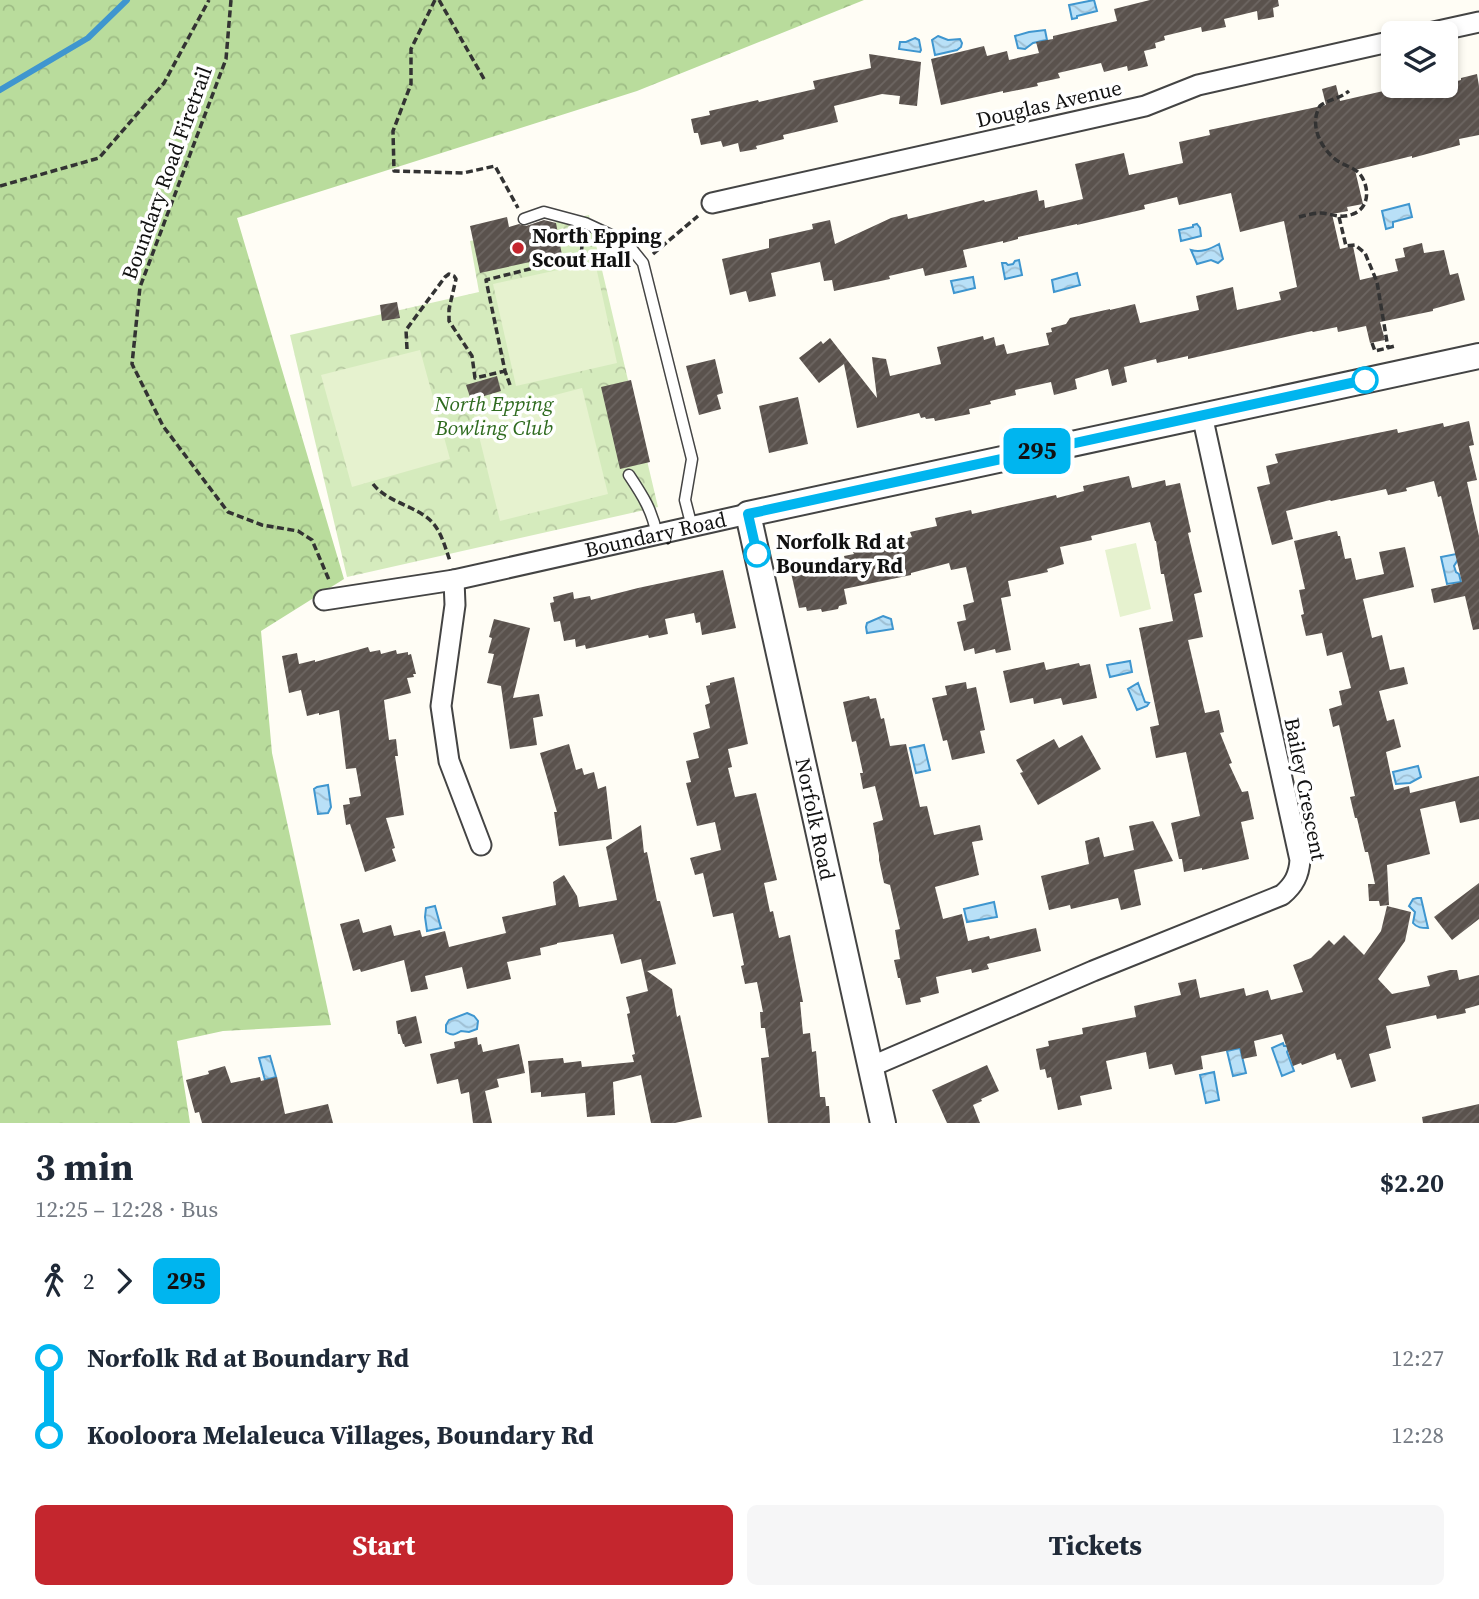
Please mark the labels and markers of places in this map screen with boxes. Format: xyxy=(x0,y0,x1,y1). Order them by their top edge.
place label: North Epping Scout Hall xyxy=(532,221,662,274)
marker: North Epping Scout Hall xyxy=(510,240,526,256)
unlabelled marker xyxy=(1352,367,1378,393)
place label: Norfolk Rd at Boundary Rd xyxy=(776,527,905,580)
marker: Norfolk Rd at Boundary Rd xyxy=(744,541,770,567)

